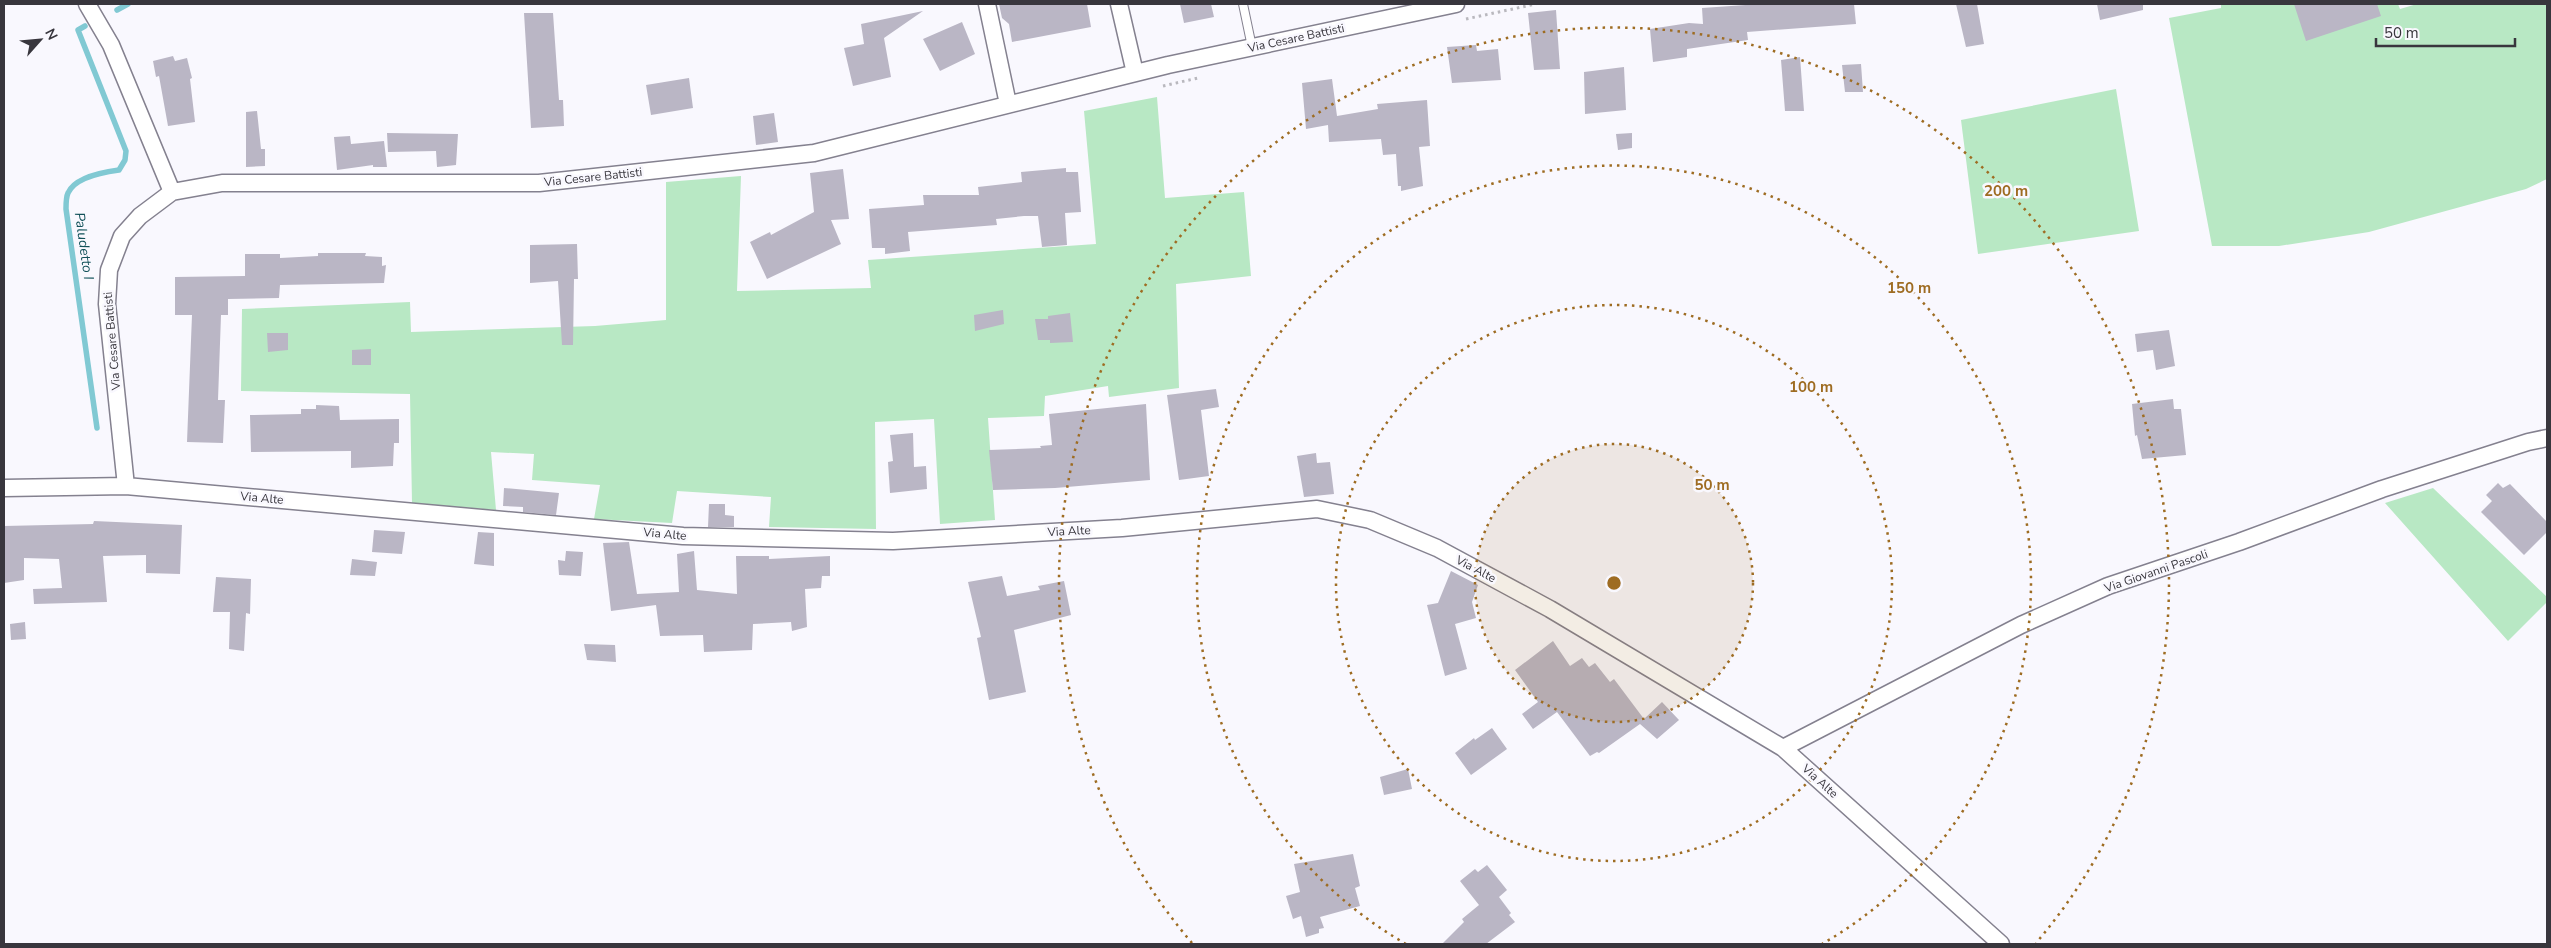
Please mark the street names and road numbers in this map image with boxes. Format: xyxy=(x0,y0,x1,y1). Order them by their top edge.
street label: Via Cesare Battisti xyxy=(1245,20,1346,56)
street label: Via Cesare Battisti xyxy=(542,164,643,190)
street label: Via Cesare Battisti xyxy=(100,291,124,392)
street label: Via Alte xyxy=(239,488,284,508)
street label: Via Alte xyxy=(1046,522,1091,540)
street label: Via Alte xyxy=(642,524,687,544)
street label: Via Giovanni Pascoli xyxy=(2101,546,2210,597)
street label: Via Alte xyxy=(1452,551,1499,586)
street label: Via Alte xyxy=(1798,760,1841,801)

